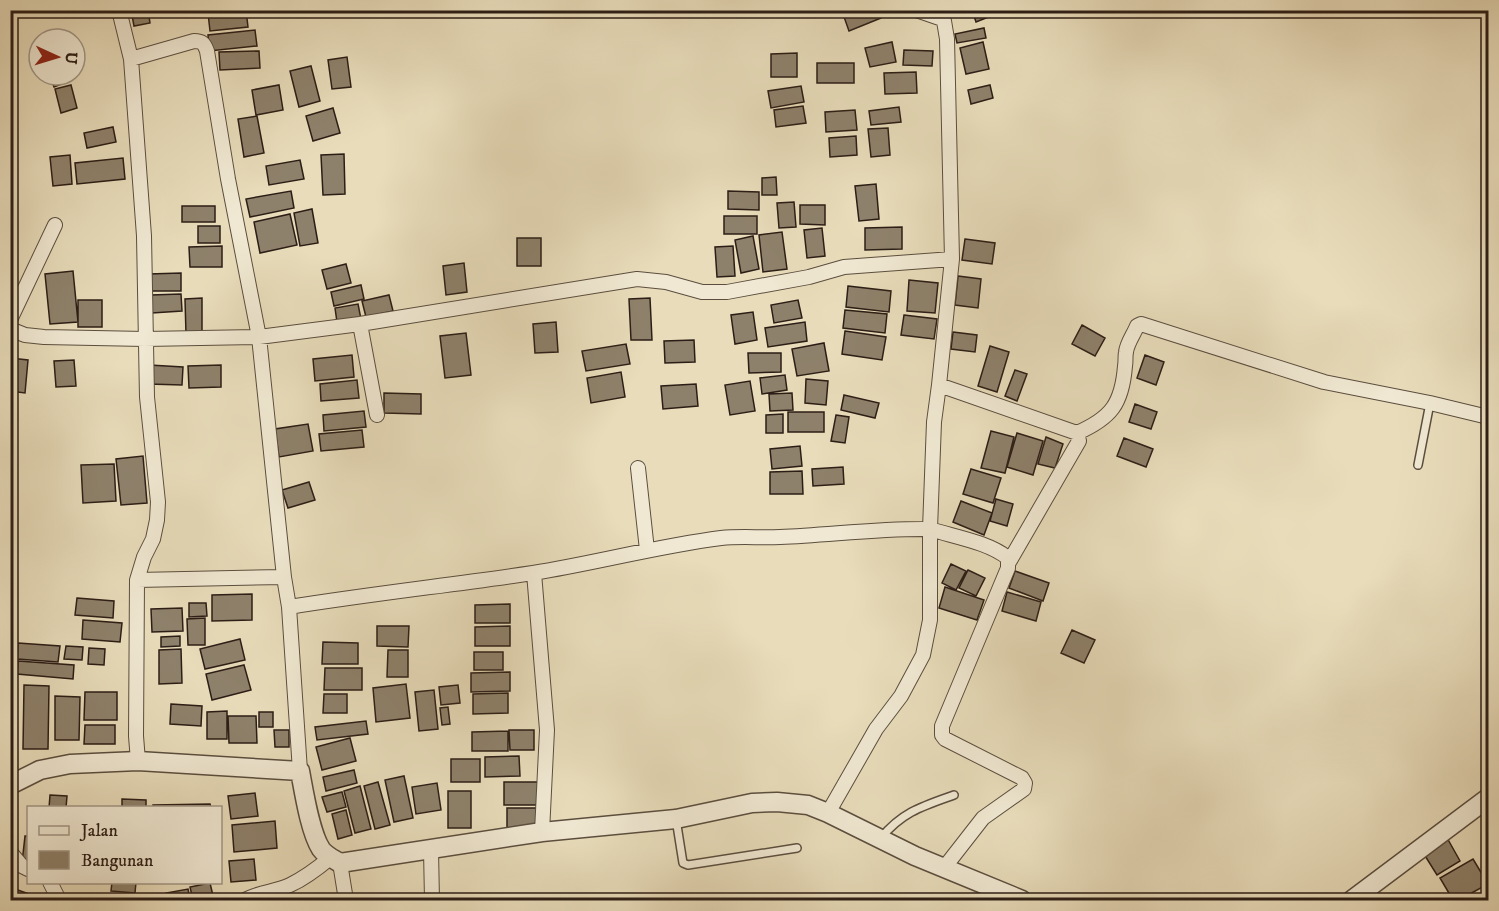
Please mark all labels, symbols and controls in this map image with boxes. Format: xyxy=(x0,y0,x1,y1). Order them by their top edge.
north arrow xyxy=(27,27,87,87)
text: U xyxy=(61,51,81,65)
legend xyxy=(27,806,222,884)
text: Jalan xyxy=(79,820,119,842)
text: Bangunan xyxy=(81,850,154,872)

